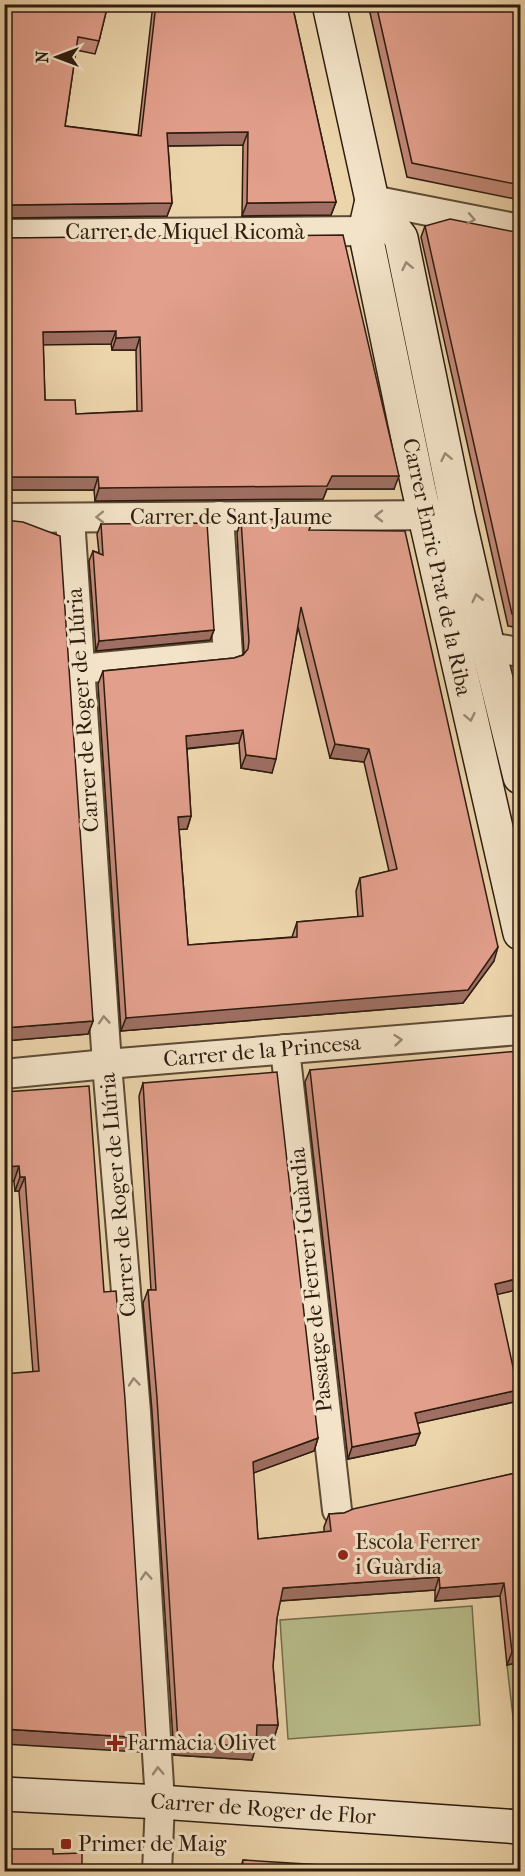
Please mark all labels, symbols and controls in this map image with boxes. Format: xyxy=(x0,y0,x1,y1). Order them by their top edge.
north arrow xyxy=(27,27,87,87)
text: N xyxy=(33,50,52,63)
one-way arrow xyxy=(465,212,475,225)
street label: Carrer de Miquel Ricomà xyxy=(65,219,306,245)
one-way arrow xyxy=(401,262,414,272)
street label: Carrer Enric Prat de la Riba xyxy=(397,436,477,699)
one-way arrow xyxy=(441,453,454,463)
street label: Carrer de Sant Jaume xyxy=(130,504,332,530)
one-way arrow xyxy=(374,510,383,522)
one-way arrow xyxy=(95,511,104,524)
street label: Carrer de Roger de Llúria xyxy=(61,586,105,833)
one-way arrow xyxy=(471,594,484,604)
one-way arrow xyxy=(463,711,476,721)
one-way arrow xyxy=(98,1016,111,1025)
street label: Carrer de la Princesa xyxy=(162,1029,362,1073)
one-way arrow xyxy=(393,1034,402,1047)
street label: Carrer de Roger de Llúria xyxy=(94,1071,142,1318)
street label: Passatge de Ferrer i Guàrdia xyxy=(284,1146,338,1413)
one-way arrow xyxy=(127,1377,140,1386)
place label: Escola Ferrer i Guàrdia xyxy=(355,1529,480,1580)
marker: Escola Ferrer i Guàrdia xyxy=(336,1548,350,1562)
one-way arrow xyxy=(140,1572,153,1581)
place label: Farmàcia Olivet xyxy=(127,1730,277,1756)
marker: Farmàcia Olivet xyxy=(108,1736,122,1750)
one-way arrow xyxy=(152,1767,165,1776)
street label: Carrer de Roger de Flor xyxy=(150,1788,377,1830)
place label: Primer de Maig xyxy=(78,1831,227,1857)
marker: Primer de Maig xyxy=(59,1837,73,1851)

